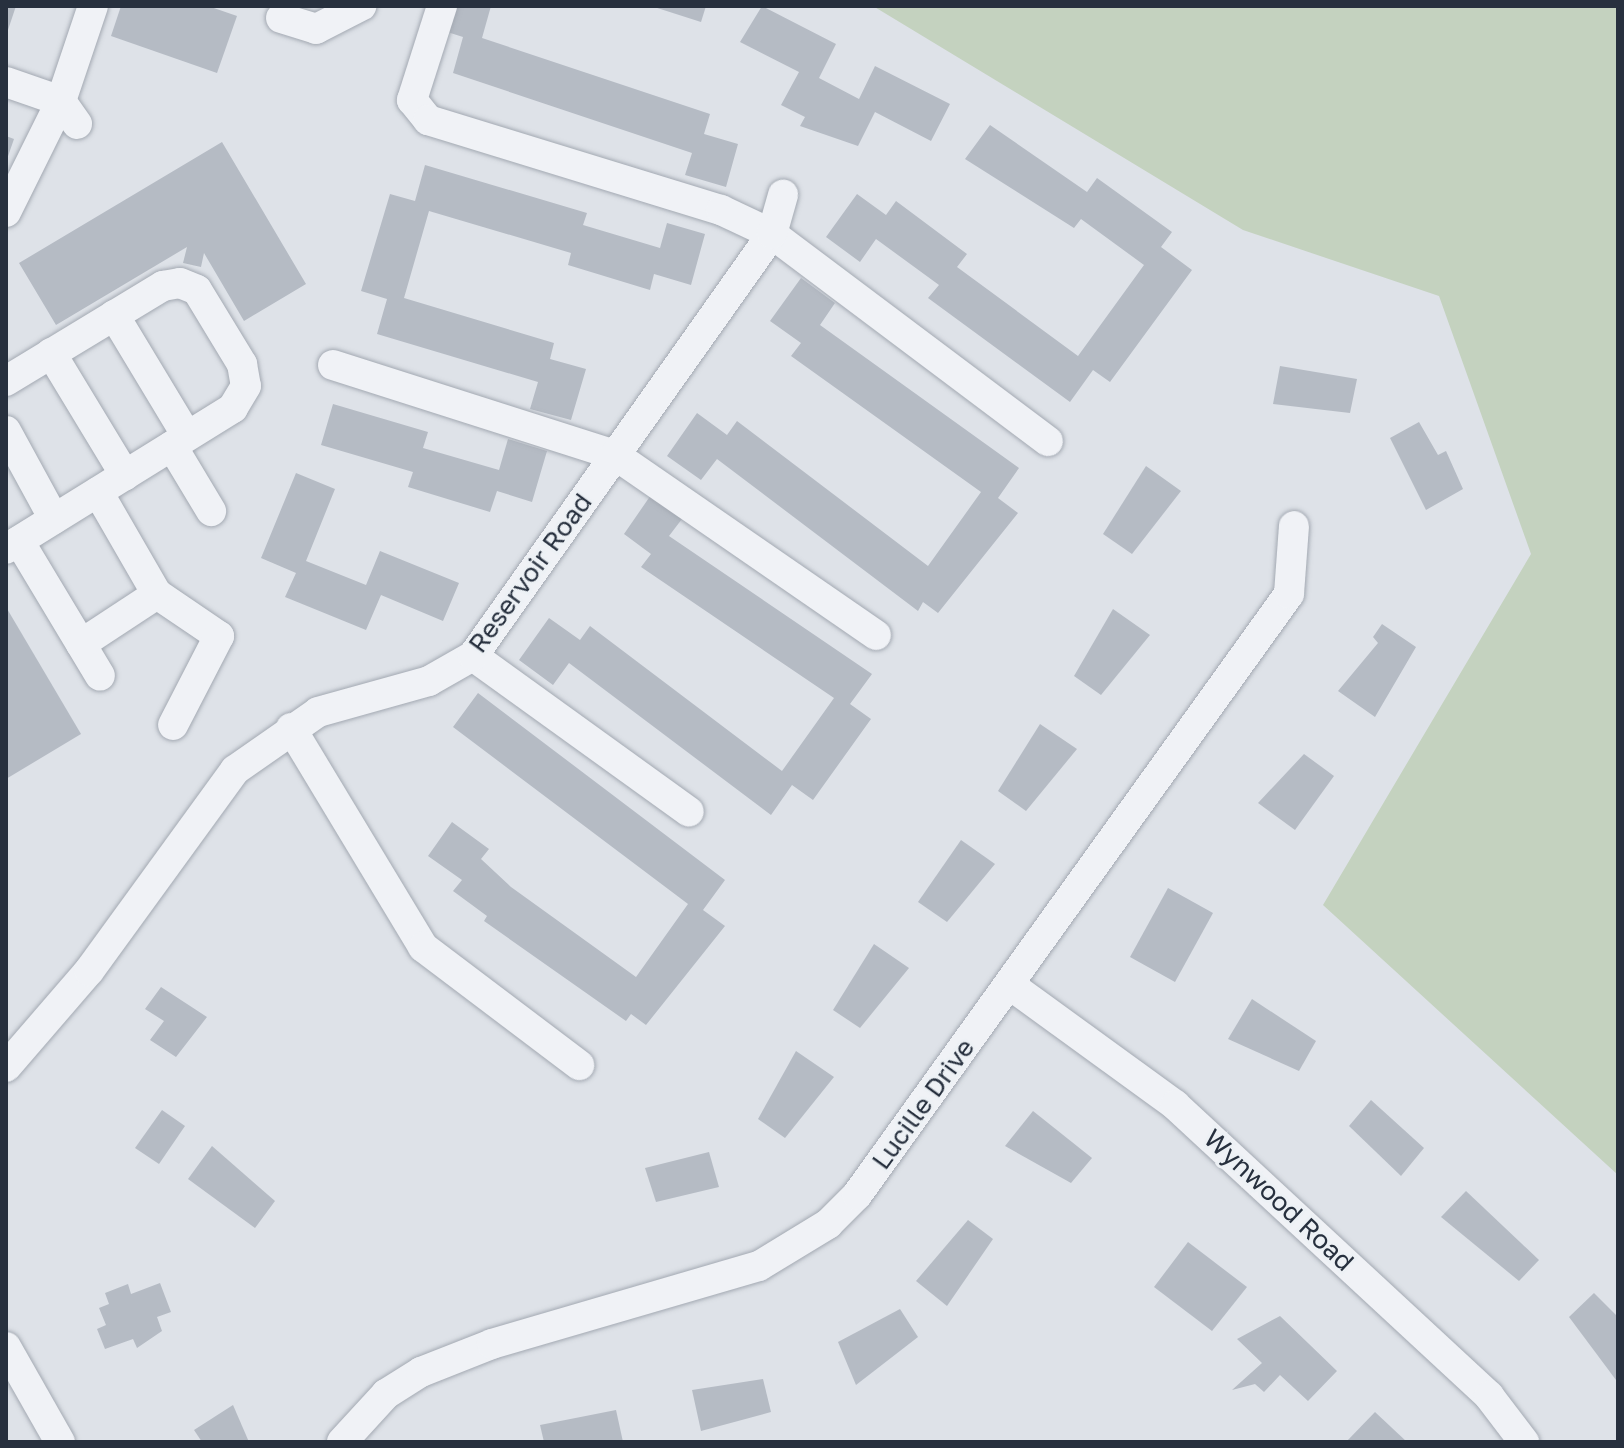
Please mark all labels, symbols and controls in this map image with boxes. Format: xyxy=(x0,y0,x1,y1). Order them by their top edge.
street label: Reservoir Road xyxy=(462,487,598,659)
street label: Lucille Drive xyxy=(865,1033,981,1175)
street label: Wynwood Road xyxy=(1198,1123,1360,1277)

